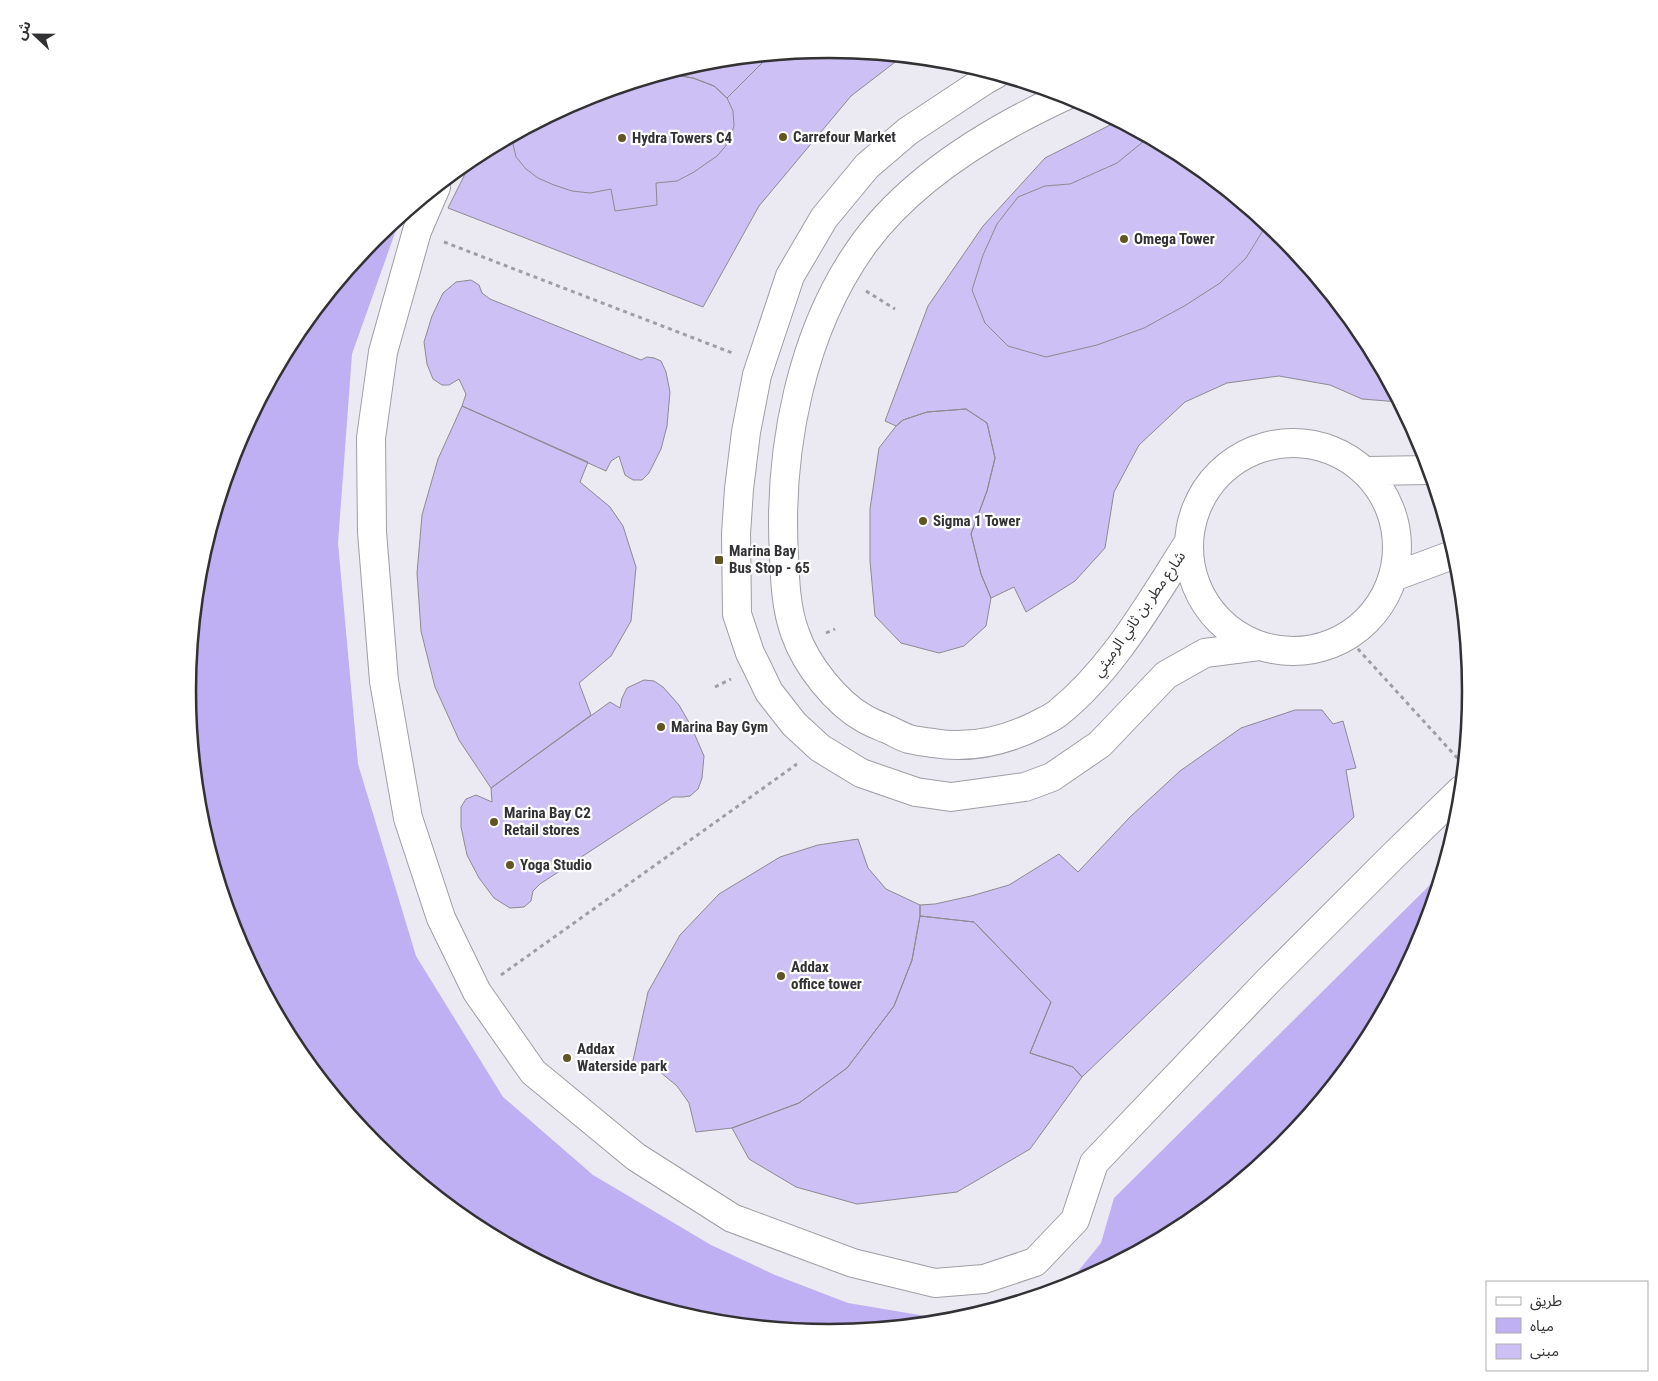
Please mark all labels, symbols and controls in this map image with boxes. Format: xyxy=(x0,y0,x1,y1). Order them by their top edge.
north arrow xyxy=(10,10,60,60)
text: ش xyxy=(12,18,34,42)
place label: Carrefour Market xyxy=(793,128,896,146)
place label: Hydra Towers C4 xyxy=(632,129,733,147)
marker: Carrefour Market xyxy=(777,131,789,143)
marker: Hydra Towers C4 xyxy=(616,132,628,144)
place label: Omega Tower xyxy=(1134,230,1215,248)
marker: Omega Tower xyxy=(1118,233,1130,245)
place label: Sigma 1 Tower xyxy=(933,512,1020,530)
marker: Sigma 1 Tower xyxy=(917,515,929,527)
place label: Marina Bay Bus Stop - 65 xyxy=(729,542,810,577)
street label: شارع مطر بن ثاني الرميثي xyxy=(1089,547,1192,682)
marker: Marina Bay Bus Stop - 65 xyxy=(713,554,725,566)
place label: Marina Bay Gym xyxy=(671,718,768,736)
marker: Marina Bay Gym xyxy=(655,721,667,733)
place label: Marina Bay C2 Retail stores xyxy=(504,804,591,839)
marker: Marina Bay C2 Retail stores xyxy=(488,816,500,828)
place label: Yoga Studio xyxy=(520,856,592,874)
marker: Yoga Studio xyxy=(504,859,516,871)
place label: Addax office tower xyxy=(791,958,862,993)
marker: Addax office tower xyxy=(775,970,787,982)
place label: Addax Waterside park xyxy=(577,1040,668,1075)
marker: Addax Waterside park xyxy=(561,1052,573,1064)
legend xyxy=(1486,1281,1648,1371)
text: طريق xyxy=(1530,1292,1562,1311)
text: مياه xyxy=(1530,1317,1554,1335)
text: مبنى xyxy=(1530,1342,1559,1360)

